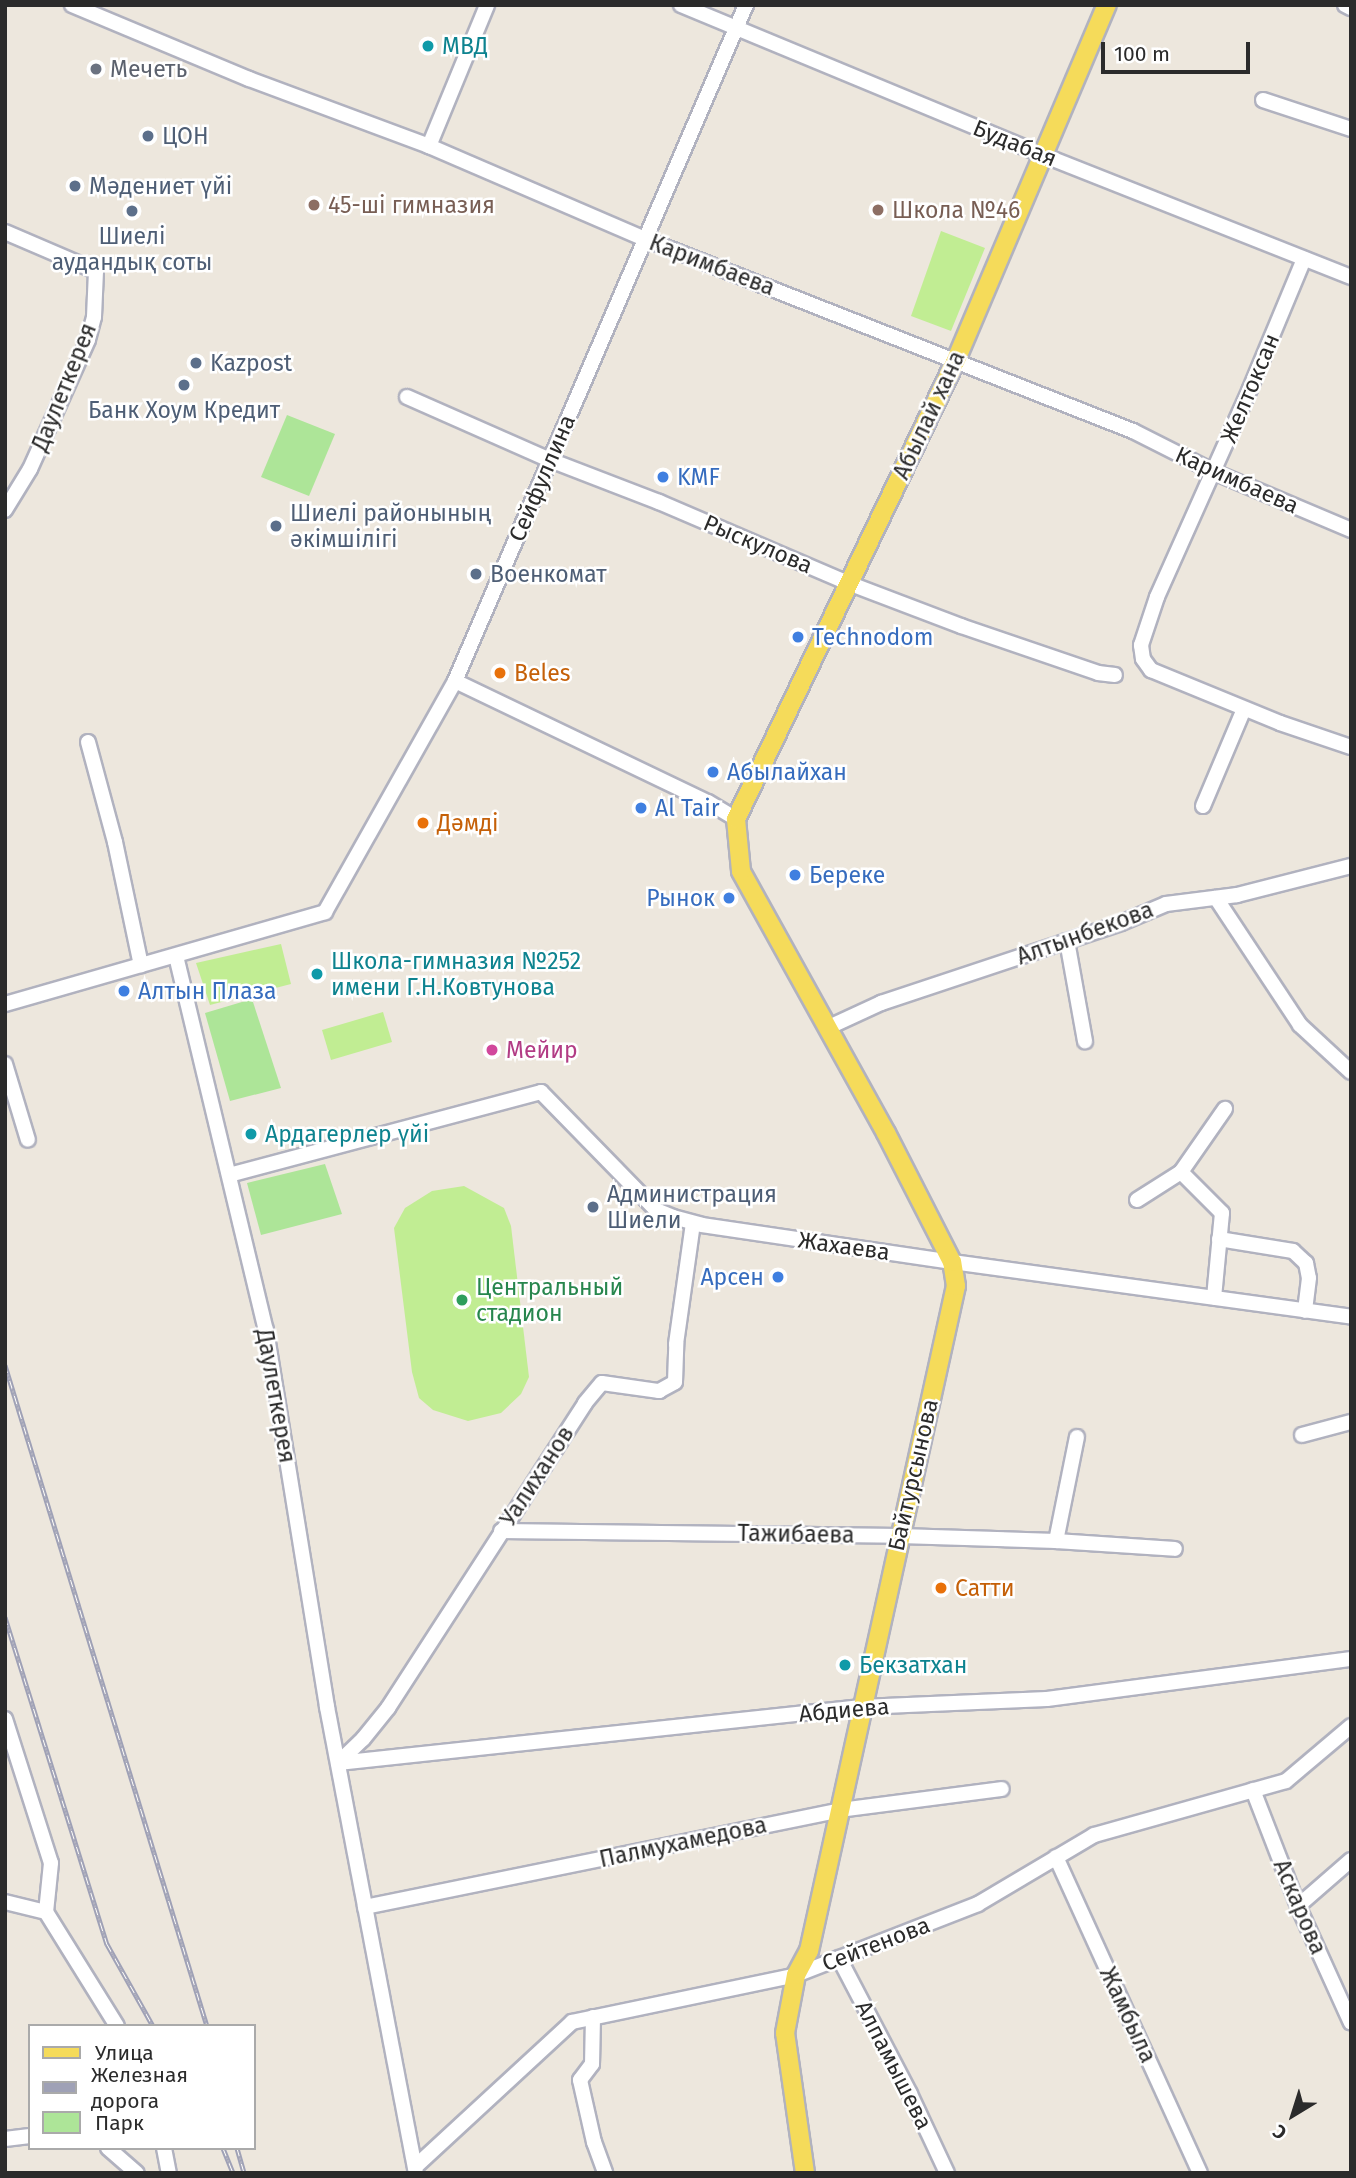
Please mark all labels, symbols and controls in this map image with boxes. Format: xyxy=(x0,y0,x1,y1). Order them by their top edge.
scale bar xyxy=(1104,28,1253,72)
place label: МВД xyxy=(442,32,488,60)
marker: МВД xyxy=(420,38,436,54)
text: 100 m xyxy=(1114,41,1170,67)
place label: Мечеть xyxy=(110,55,187,83)
marker: Мечеть xyxy=(88,61,104,77)
street label: Будабая xyxy=(969,114,1061,172)
place label: ЦОН xyxy=(162,122,209,150)
marker: ЦОН xyxy=(140,128,156,144)
place label: Мәдениет үйі xyxy=(89,172,232,200)
marker: Мәдениет үйі xyxy=(67,178,83,194)
place label: 45-ші гимназия xyxy=(328,191,495,219)
place label: Школа №46 xyxy=(892,196,1020,224)
marker: 45-ші гимназия xyxy=(306,197,322,213)
marker: Школа №46 xyxy=(870,202,886,218)
marker: Шиелі аудандық соты xyxy=(124,203,140,219)
place label: Шиелі аудандық соты xyxy=(52,222,212,276)
street label: Каримбаева xyxy=(645,228,779,302)
street label: Даулеткерея xyxy=(26,319,102,455)
street label: Желтоксан xyxy=(1215,329,1285,447)
street label: Абылай хана xyxy=(887,346,971,484)
place label: Kazpost xyxy=(210,349,292,377)
marker: Kazpost xyxy=(188,355,204,371)
marker: Банк Хоум Кредит xyxy=(176,377,192,393)
place label: Банк Хоум Кредит xyxy=(88,396,280,424)
street label: Сейфуллина xyxy=(503,411,581,545)
street label: Каримбаева xyxy=(1171,441,1303,519)
place label: KMF xyxy=(677,463,720,491)
marker: KMF xyxy=(655,469,671,485)
place label: Шиелі районының әкімшілігі xyxy=(290,499,491,553)
street label: Рыскулова xyxy=(699,509,817,579)
marker: Шиелі районының әкімшілігі xyxy=(268,518,284,534)
place label: Военкомат xyxy=(490,560,607,588)
marker: Военкомат xyxy=(468,566,484,582)
place label: Technodom xyxy=(812,623,933,651)
marker: Technodom xyxy=(790,629,806,645)
place label: Beles xyxy=(514,659,570,687)
marker: Beles xyxy=(492,665,508,681)
place label: Абылайхан xyxy=(727,758,847,786)
marker: Абылайхан xyxy=(705,764,721,780)
place label: Al Tair xyxy=(655,794,720,822)
marker: Al Tair xyxy=(633,800,649,816)
place label: Дәмді xyxy=(437,809,499,837)
marker: Дәмді xyxy=(415,815,431,831)
place label: Береке xyxy=(809,861,885,889)
marker: Береке xyxy=(787,867,803,883)
place label: Рынок xyxy=(646,884,715,912)
marker: Рынок xyxy=(721,890,737,906)
street label: Алтынбекова xyxy=(1013,895,1157,971)
place label: Школа-гимназия №252 имени Г.Н.Ковтунова xyxy=(331,947,581,1001)
marker: Школа-гимназия №252 имени Г.Н.Ковтунова xyxy=(309,966,325,982)
place label: Алтын Плаза xyxy=(138,977,276,1005)
marker: Алтын Плаза xyxy=(116,983,132,999)
place label: Мейир xyxy=(506,1036,578,1064)
marker: Мейир xyxy=(484,1042,500,1058)
place label: Ардагерлер үйі xyxy=(265,1120,429,1148)
marker: Ардагерлер үйі xyxy=(243,1126,259,1142)
place label: Администрация Шиели xyxy=(607,1180,777,1234)
marker: Администрация Шиели xyxy=(585,1199,601,1215)
street label: Жахаева xyxy=(796,1226,892,1266)
place label: Арсен xyxy=(700,1263,764,1291)
marker: Арсен xyxy=(770,1269,786,1285)
place label: Центральный стадион xyxy=(476,1273,623,1327)
marker: Центральный стадион xyxy=(454,1292,470,1308)
street label: Даулеткерея xyxy=(251,1327,301,1465)
street label: Байтурсынова xyxy=(882,1396,944,1554)
street label: Уалиханов xyxy=(494,1421,580,1531)
street label: Тажибаева xyxy=(737,1519,855,1549)
place label: Сатти xyxy=(955,1574,1014,1602)
marker: Сатти xyxy=(933,1580,949,1596)
place label: Бекзатхан xyxy=(859,1651,967,1679)
marker: Бекзатхан xyxy=(837,1657,853,1673)
street label: Абдиева xyxy=(798,1692,890,1728)
street label: Палмухамедова xyxy=(597,1811,769,1873)
street label: Аскарова xyxy=(1268,1855,1332,1959)
street label: Сейтенова xyxy=(818,1911,934,1977)
street label: Жамбыла xyxy=(1094,1963,1162,2067)
street label: Алпамышева xyxy=(850,1996,938,2134)
legend xyxy=(28,2024,256,2150)
text: Улица xyxy=(95,2040,154,2066)
text: Железная дорога xyxy=(91,2062,188,2114)
north arrow xyxy=(1258,2080,1328,2150)
text: Парк xyxy=(95,2110,144,2136)
text: С xyxy=(1268,2120,1291,2144)

